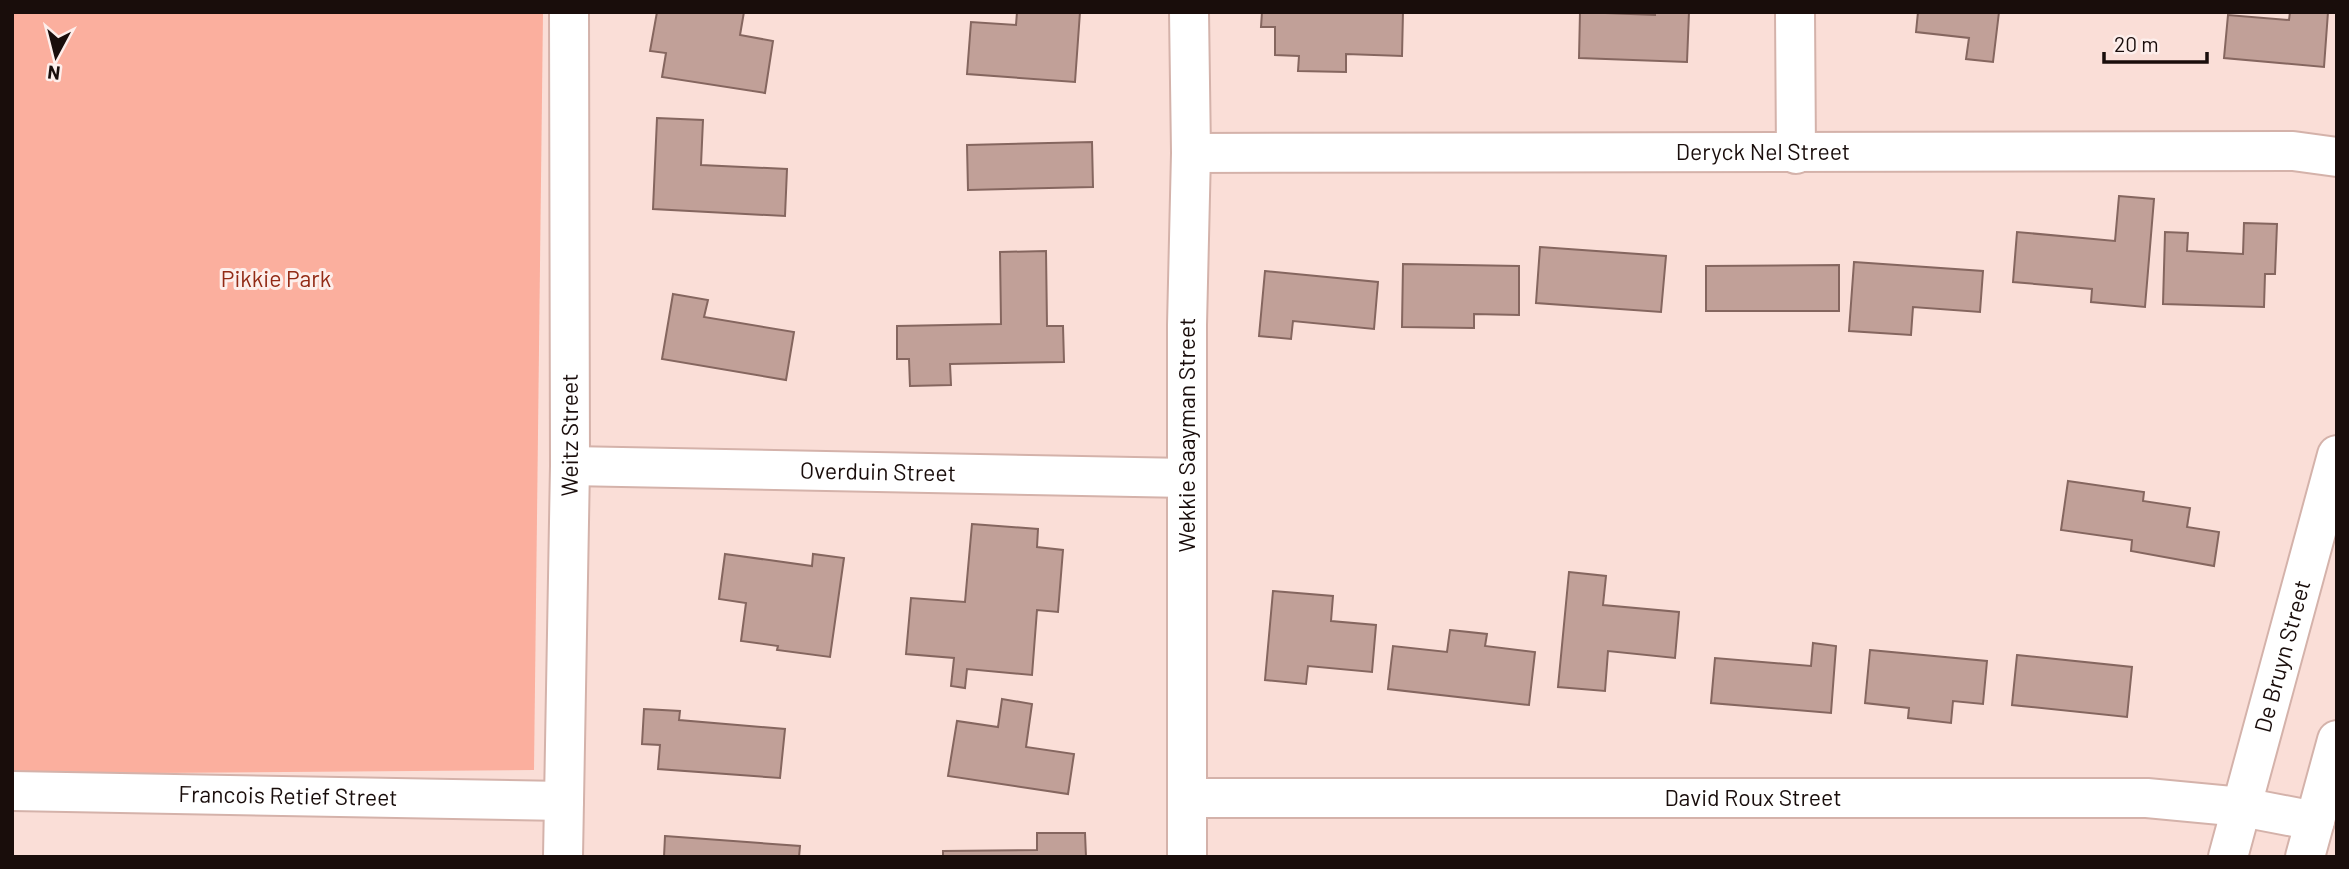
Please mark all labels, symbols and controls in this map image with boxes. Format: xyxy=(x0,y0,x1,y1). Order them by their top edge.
north arrow xyxy=(21,21,91,91)
scale bar xyxy=(2104,21,2207,65)
text: 20 m xyxy=(2114,31,2159,56)
text: N xyxy=(46,61,62,86)
street label: Deryck Nel Street xyxy=(1676,137,1850,165)
park label: Pikkie Park xyxy=(221,264,331,292)
street label: Wekkie Saayman Street xyxy=(1172,317,1200,553)
street label: Weitz Street xyxy=(554,373,583,497)
street label: Overduin Street xyxy=(800,455,956,487)
street label: De Bruyn Street xyxy=(2247,577,2315,735)
street label: Francois Retief Street xyxy=(178,779,398,811)
street label: David Roux Street xyxy=(1665,783,1842,811)

